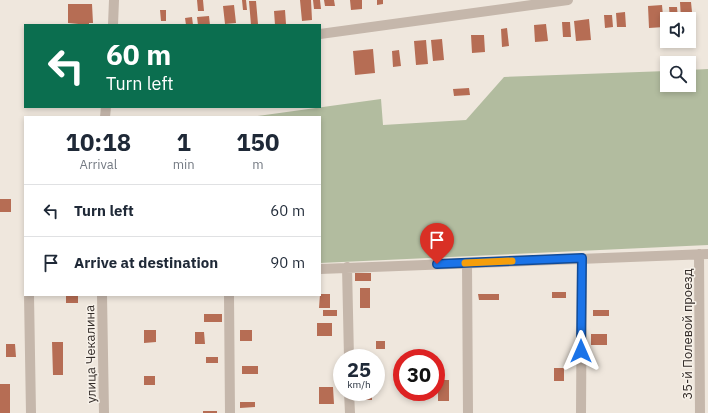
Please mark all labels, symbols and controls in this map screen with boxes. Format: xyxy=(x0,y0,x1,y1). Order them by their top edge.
map controls xyxy=(660,12,696,92)
button: sound xyxy=(660,12,696,48)
text: 60 m xyxy=(106,36,171,73)
icon: left xyxy=(40,40,92,92)
button: search xyxy=(660,56,696,92)
text: Turn left xyxy=(106,72,174,95)
text: 10:18 xyxy=(66,126,131,158)
text: 1 xyxy=(176,126,191,158)
text: 150 xyxy=(236,126,279,158)
text: Arrival xyxy=(79,156,117,173)
text: min xyxy=(173,156,195,173)
text: m xyxy=(252,156,263,173)
icon: left xyxy=(40,200,62,222)
text: Turn left xyxy=(74,201,134,220)
text: 60 m xyxy=(270,201,305,220)
pin xyxy=(420,223,454,264)
icon: arrive xyxy=(426,229,448,251)
icon: arrive xyxy=(40,252,62,274)
text: Arrive at destination xyxy=(74,253,218,272)
text: 90 m xyxy=(270,253,305,272)
street label: 35-й Полевой проезд xyxy=(679,268,696,400)
street label: улица Чекалина xyxy=(81,305,100,403)
position arrow xyxy=(560,330,602,372)
speed limit sign: 30 xyxy=(393,349,445,401)
text: 25 xyxy=(347,356,371,383)
text: km/h xyxy=(347,378,371,391)

